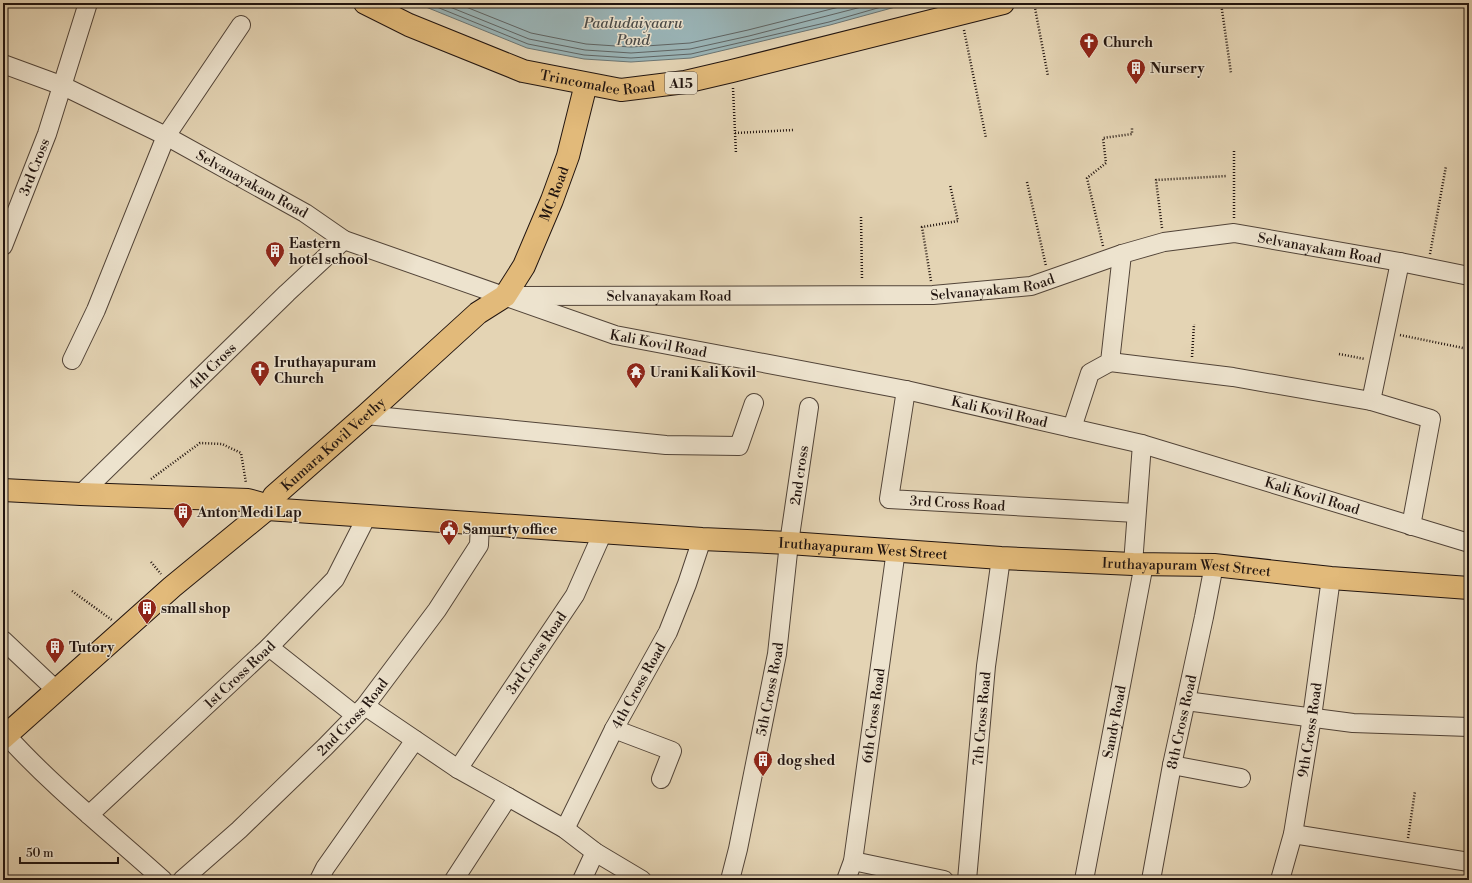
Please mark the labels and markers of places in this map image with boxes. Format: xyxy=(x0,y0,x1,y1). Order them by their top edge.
church icon: Church xyxy=(1078,31,1100,59)
place label: Church xyxy=(1103,34,1153,52)
building icon: Nursery xyxy=(1125,57,1147,85)
place label: Nursery xyxy=(1150,60,1206,78)
place label: Eastern hotel school xyxy=(289,235,368,269)
building icon: Eastern hotel school xyxy=(264,240,286,268)
place label: Iruthayapuram Church xyxy=(274,354,377,388)
church icon: Iruthayapuram Church xyxy=(249,359,271,387)
temple icon: Urani Kali Kovil xyxy=(625,361,647,389)
place label: Urani Kali Kovil xyxy=(650,364,756,382)
building icon: Anton Medi Lap xyxy=(172,501,194,529)
place label: Anton Medi Lap xyxy=(196,504,302,522)
public building icon: Samurty office xyxy=(438,518,460,546)
place label: Samurty office xyxy=(463,521,558,539)
building icon: small shop xyxy=(136,597,158,625)
place label: small shop xyxy=(161,600,231,618)
building icon: Tutory xyxy=(44,636,66,664)
place label: Tutory xyxy=(69,639,115,657)
building icon: dog shed xyxy=(752,749,774,777)
place label: dog shed xyxy=(777,752,835,770)

